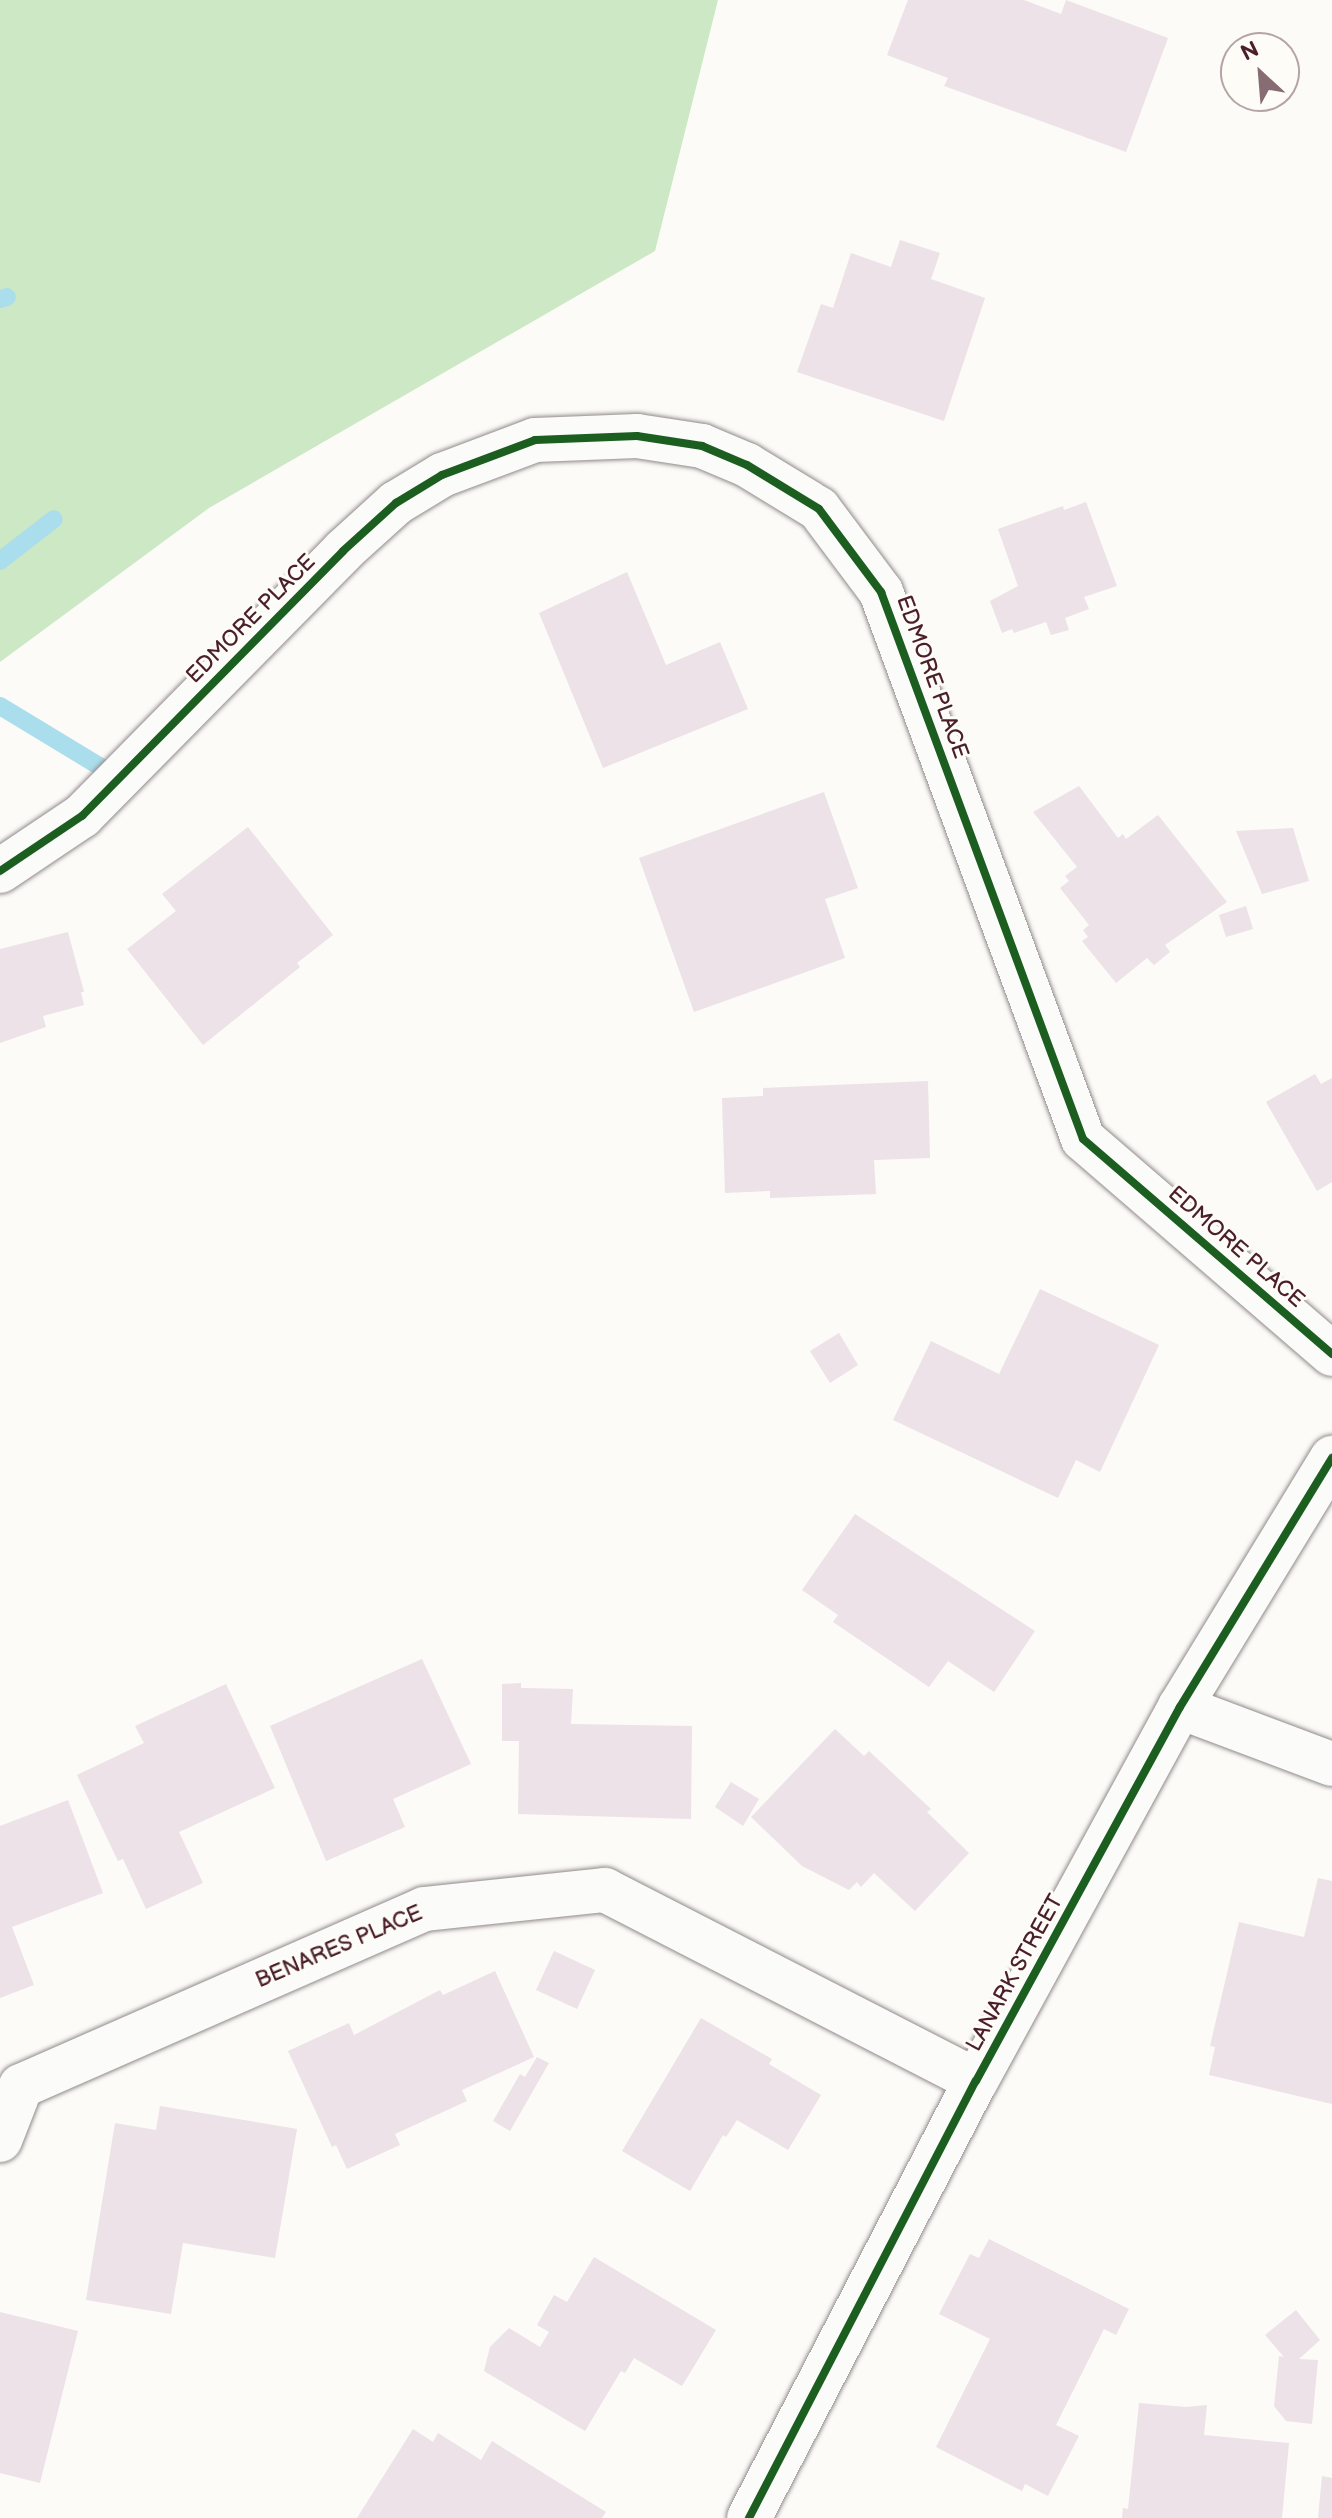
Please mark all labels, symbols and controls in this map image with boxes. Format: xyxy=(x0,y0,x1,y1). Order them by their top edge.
north arrow xyxy=(1220,32,1300,112)
text: N xyxy=(1237,36,1263,68)
street label: EDMORE PLACE xyxy=(181,549,321,689)
street label: EDMORE PLACE xyxy=(890,592,974,762)
street label: EDMORE PLACE xyxy=(1163,1181,1309,1313)
street label: LANARK STREET xyxy=(961,1890,1069,2056)
street label: BENARES PLACE xyxy=(252,1900,426,1994)

